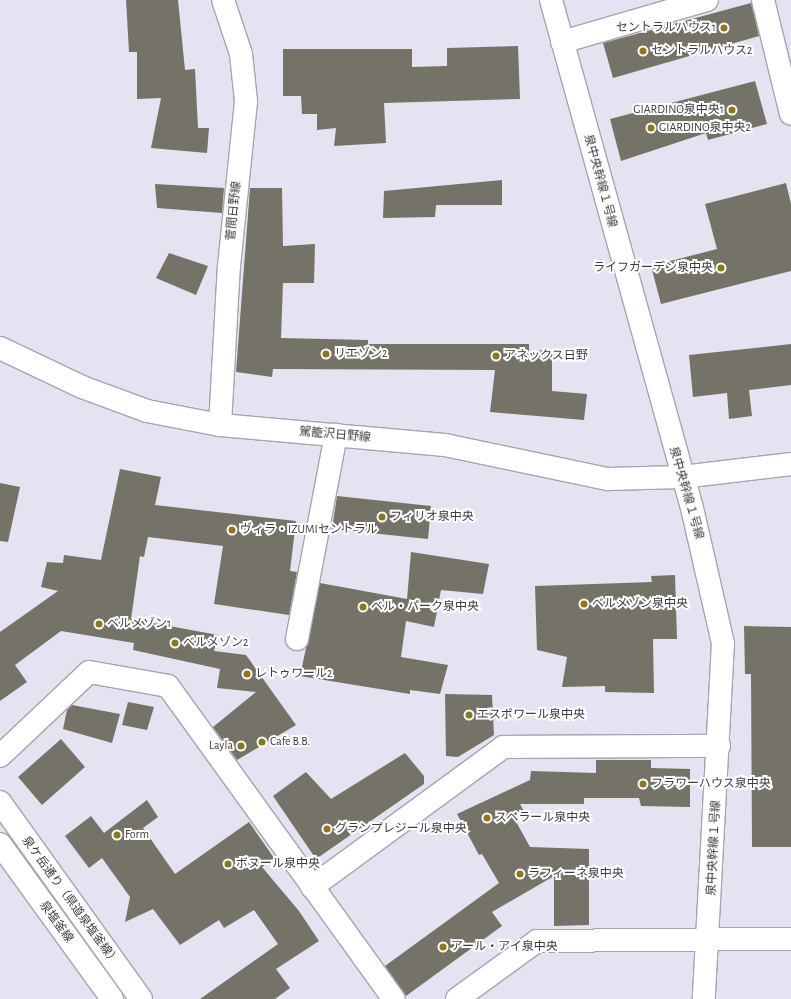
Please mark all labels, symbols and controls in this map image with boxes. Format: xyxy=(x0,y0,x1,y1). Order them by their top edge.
place label: セントラルハウス1 xyxy=(616,21,716,35)
marker: セントラルハウス1 xyxy=(719,23,729,33)
place label: セントラルハウス2 xyxy=(651,44,752,58)
marker: セントラルハウス2 xyxy=(638,46,648,56)
place label: GIARDINO泉中央1 xyxy=(633,103,724,117)
marker: GIARDINO泉中央1 xyxy=(727,105,737,115)
place label: GIARDINO泉中央2 xyxy=(659,121,751,135)
marker: GIARDINO泉中央2 xyxy=(646,123,656,133)
street label: 泉中央幹線１号線 xyxy=(581,133,619,229)
street label: 菅間日野線 xyxy=(224,180,244,242)
place label: ライフガーデン泉中央 xyxy=(593,261,713,275)
marker: ライフガーデン泉中央 xyxy=(716,263,726,273)
place label: リエゾン2 xyxy=(334,347,387,361)
marker: リエゾン2 xyxy=(321,349,331,359)
place label: アネックス日野 xyxy=(504,349,588,363)
marker: アネックス日野 xyxy=(491,351,501,361)
street label: 駕籠沢日野線 xyxy=(299,425,371,445)
street label: 泉中央幹線１号線 xyxy=(666,445,706,541)
place label: フィリオ泉中央 xyxy=(390,510,474,524)
marker: フィリオ泉中央 xyxy=(377,512,387,522)
place label: ヴィラ・IZUMIセントラル xyxy=(240,523,378,537)
marker: ヴィラ・IZUMIセントラル xyxy=(227,525,237,535)
place label: ベルメゾン泉中央 xyxy=(592,597,688,611)
marker: ベルメゾン泉中央 xyxy=(579,599,589,609)
place label: ベル・パーク泉中央 xyxy=(371,600,479,614)
marker: ベル・パーク泉中央 xyxy=(358,602,368,612)
place label: ベルメゾン1 xyxy=(107,617,171,631)
marker: ベルメゾン1 xyxy=(94,619,104,629)
place label: ベルメゾン2 xyxy=(183,636,248,650)
marker: ベルメゾン2 xyxy=(170,638,180,648)
place label: レトゥワール2 xyxy=(255,667,332,681)
marker: レトゥワール2 xyxy=(242,669,252,679)
place label: エスポワール泉中央 xyxy=(477,708,585,722)
marker: エスポワール泉中央 xyxy=(464,710,474,720)
place label: Cafe B.B. xyxy=(270,735,310,749)
marker: Cafe B.B. xyxy=(257,737,267,747)
place label: Layla xyxy=(209,739,233,753)
marker: Layla xyxy=(236,741,246,751)
place label: フラワーハウス泉中央 xyxy=(651,777,771,791)
marker: フラワーハウス泉中央 xyxy=(638,779,648,789)
street label: 泉中央幹線１号線 xyxy=(704,800,724,896)
place label: スペラール泉中央 xyxy=(495,811,591,825)
marker: スペラール泉中央 xyxy=(482,813,492,823)
place label: グランプレジール泉中央 xyxy=(335,822,467,836)
marker: グランプレジール泉中央 xyxy=(322,824,332,834)
place label: Form xyxy=(125,828,149,842)
marker: Form xyxy=(112,830,122,840)
street label: 泉ケ岳通り（県道泉塩釜線） xyxy=(18,834,122,968)
place label: ボヌール泉中央 xyxy=(236,857,320,871)
marker: ボヌール泉中央 xyxy=(223,859,233,869)
place label: ラフィーネ泉中央 xyxy=(528,867,624,881)
marker: ラフィーネ泉中央 xyxy=(515,869,525,879)
street label: 泉塩釜線 xyxy=(36,898,76,946)
place label: アール・アイ泉中央 xyxy=(451,940,558,954)
marker: アール・アイ泉中央 xyxy=(438,942,448,952)

